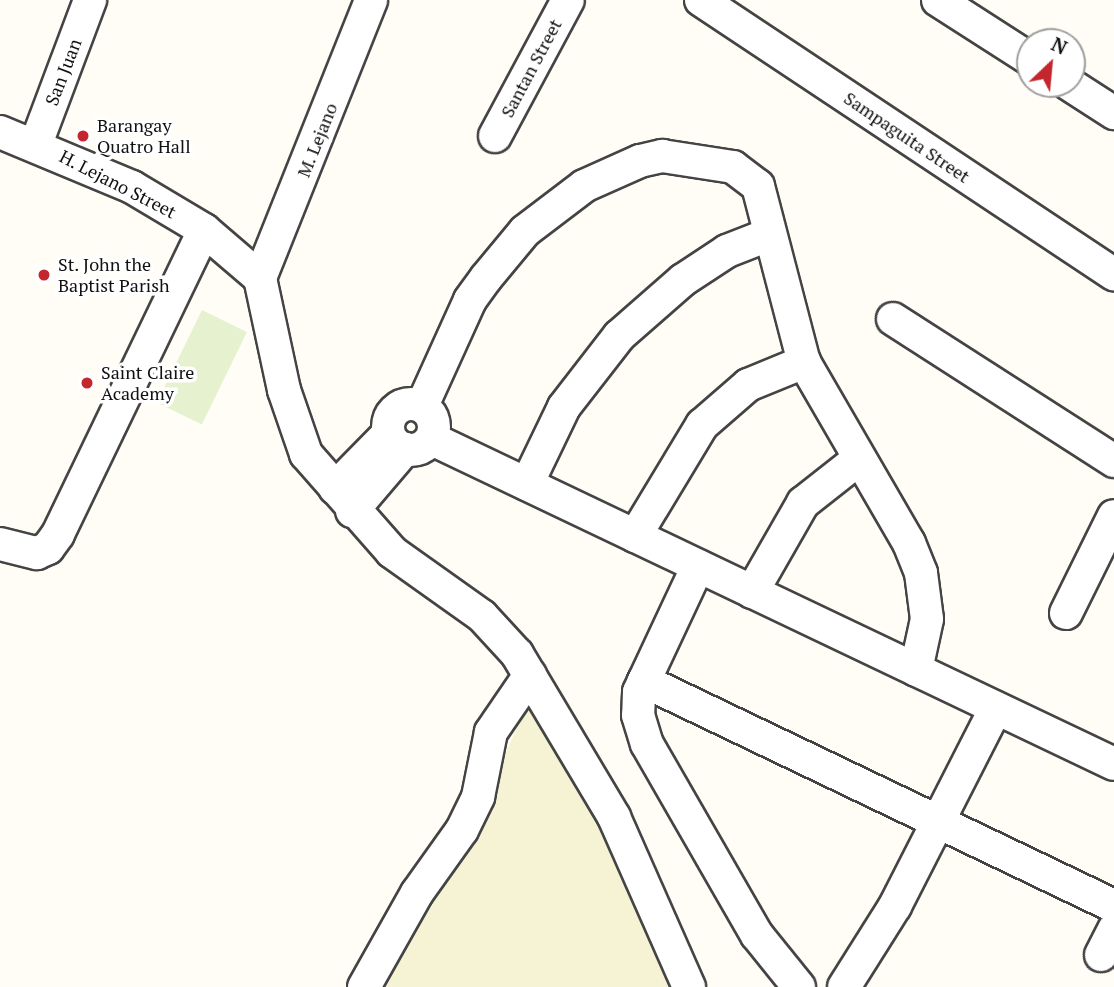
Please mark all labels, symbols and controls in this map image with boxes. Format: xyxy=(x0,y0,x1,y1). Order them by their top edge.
street label: Santan Street xyxy=(496,15,566,121)
north arrow xyxy=(1016,28,1086,98)
text: N xyxy=(1048,31,1072,60)
street label: San Juan xyxy=(40,35,86,109)
street label: Sampaguita Street xyxy=(840,87,974,187)
street label: M. Lejano xyxy=(292,99,342,181)
place label: Barangay Quatro Hall xyxy=(97,115,191,158)
marker: Barangay Quatro Hall xyxy=(75,128,91,144)
street label: H. Lejano Street xyxy=(56,145,180,223)
place label: St. John the Baptist Parish xyxy=(58,254,170,296)
marker: St. John the Baptist Parish xyxy=(36,267,52,283)
place label: Saint Claire Academy xyxy=(101,362,194,404)
marker: Saint Claire Academy xyxy=(79,375,95,391)

